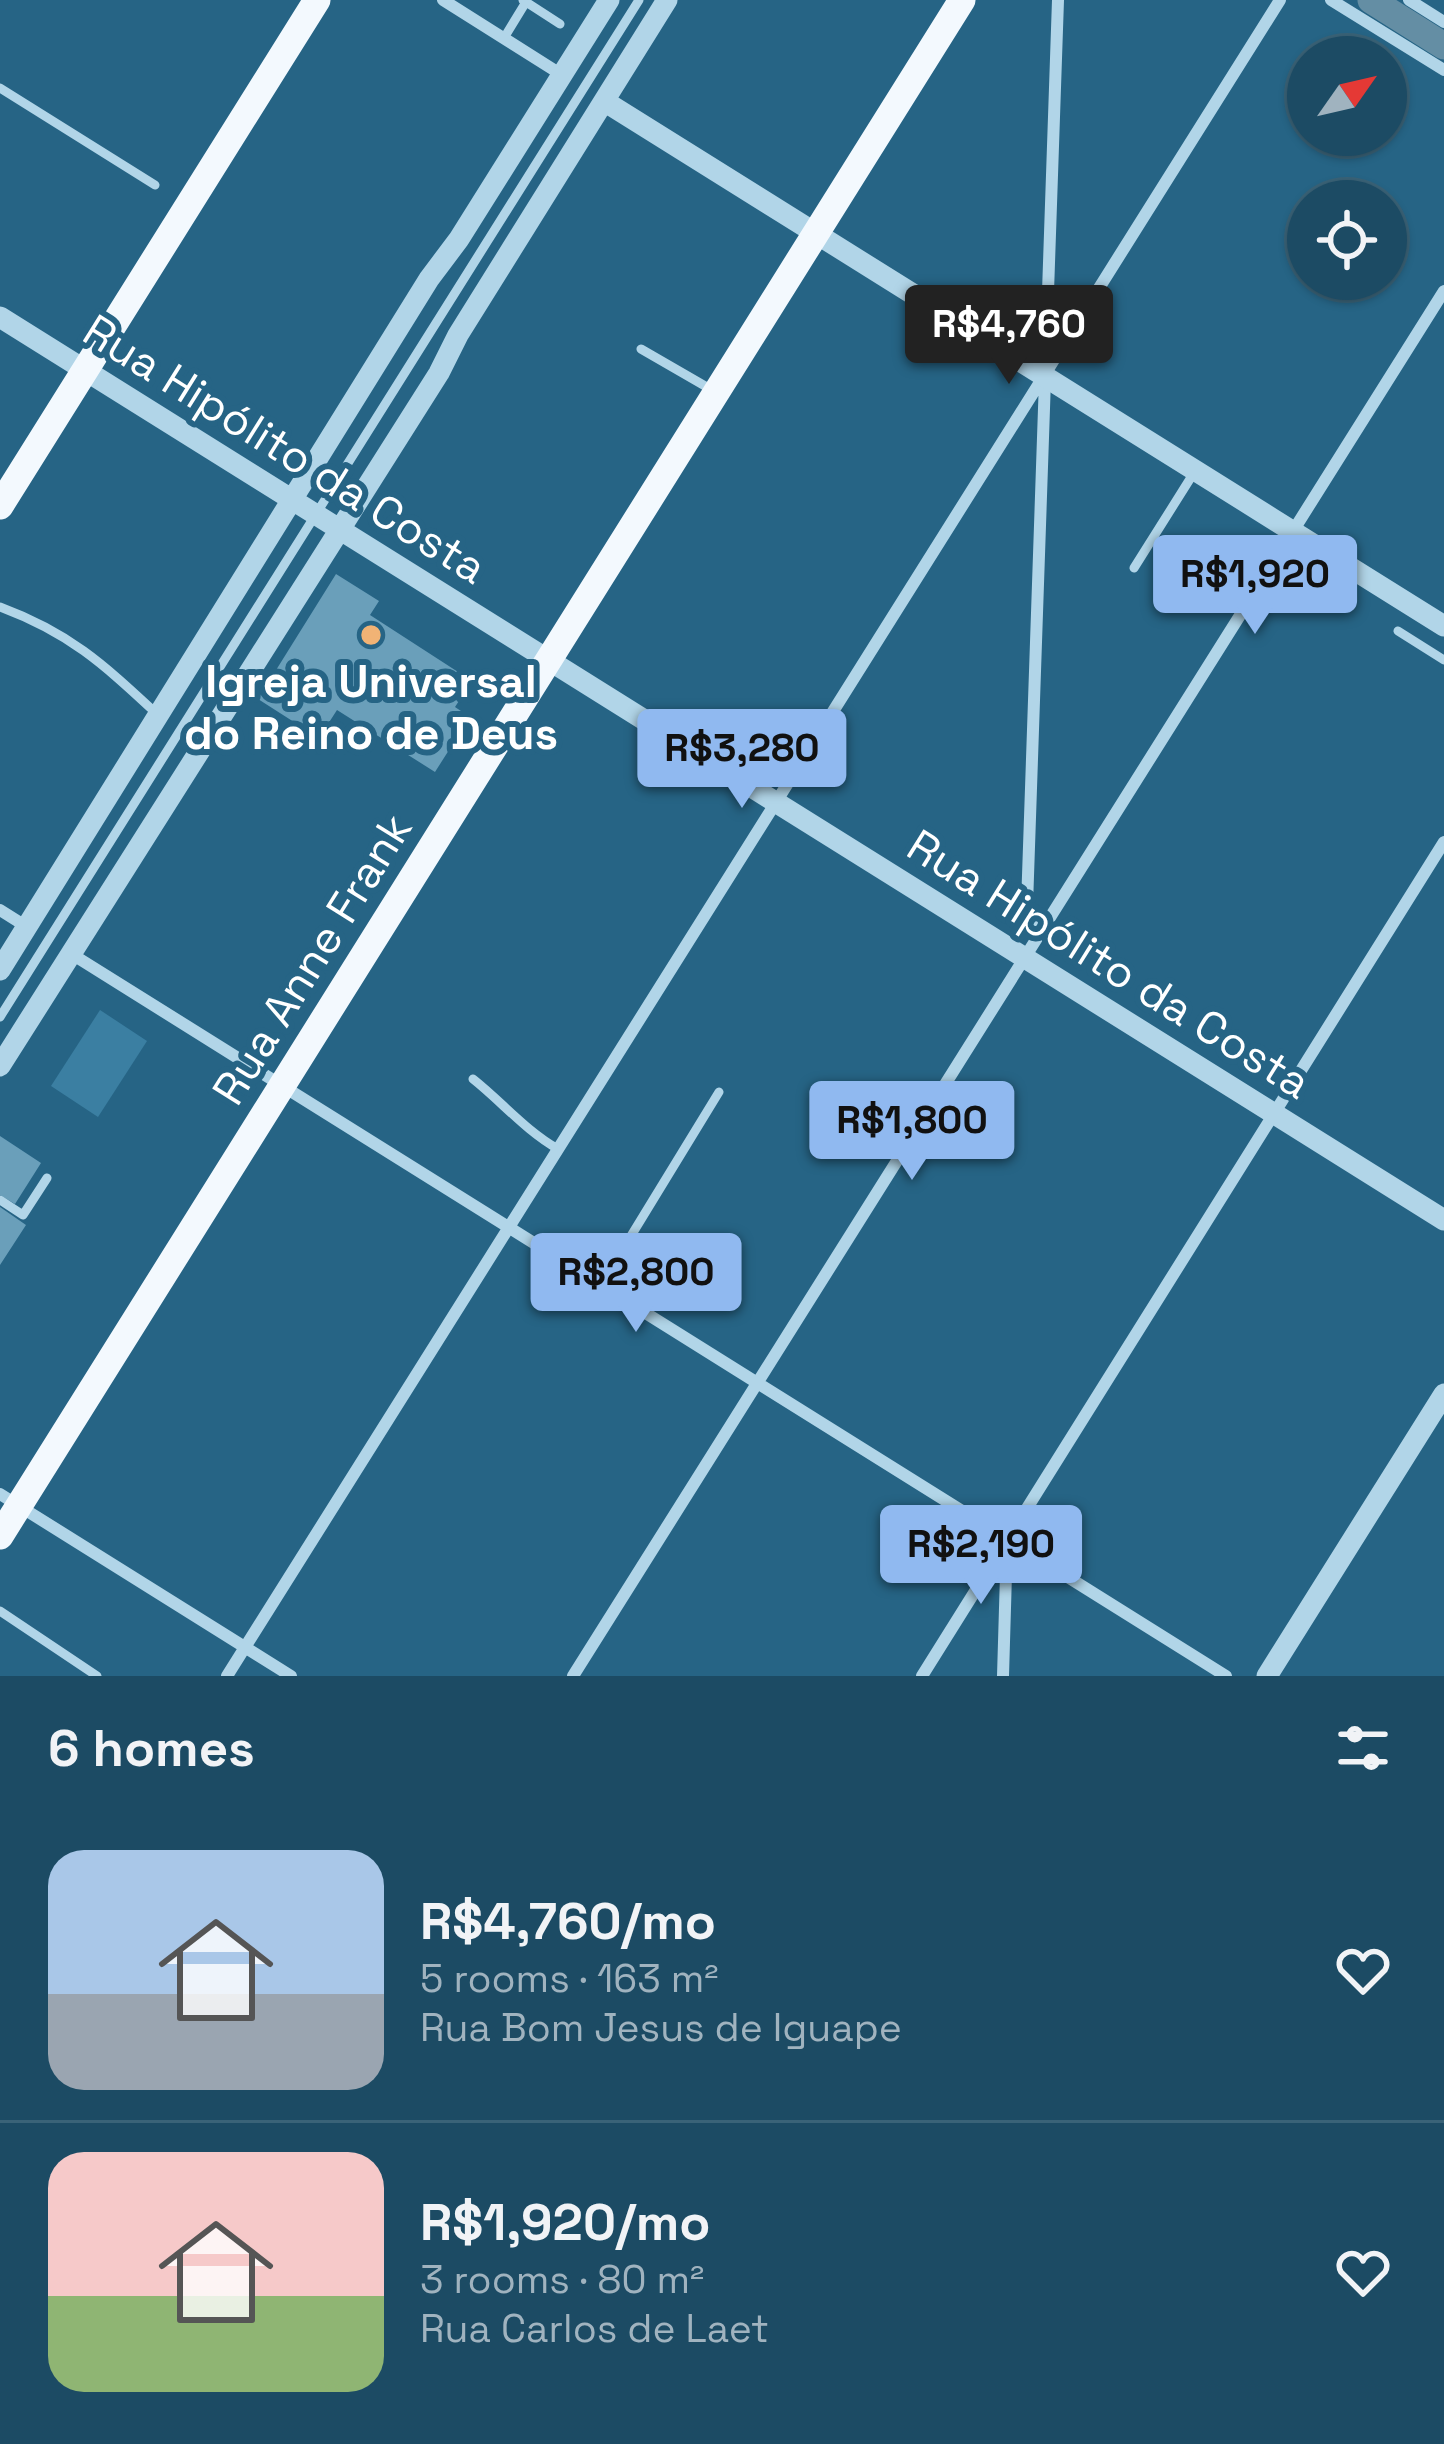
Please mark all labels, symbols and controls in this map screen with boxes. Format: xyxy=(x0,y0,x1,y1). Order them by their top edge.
north arrow xyxy=(1287,36,1407,156)
map controls xyxy=(1287,36,1407,300)
button: locate xyxy=(1287,180,1407,300)
pin: R$4,760 xyxy=(898,285,1120,387)
text: R$4,760 xyxy=(932,299,1086,348)
street label: Rua Hipólito da Costa xyxy=(73,302,497,596)
pin: R$1,920 xyxy=(1144,535,1366,637)
text: R$1,920 xyxy=(1180,549,1330,598)
marker: Igreja Universal do Reino de Deus xyxy=(358,622,384,648)
place label: Igreja Universal do Reino de Deus xyxy=(184,653,558,762)
pin: R$3,280 xyxy=(631,709,853,811)
text: R$3,280 xyxy=(664,723,820,772)
street label: Rua Anne Frank xyxy=(200,803,424,1115)
street label: Rua Hipólito da Costa xyxy=(897,817,1321,1111)
pin: R$1,800 xyxy=(801,1081,1023,1183)
text: R$1,800 xyxy=(836,1095,988,1144)
pin: R$2,800 xyxy=(525,1233,747,1335)
text: R$2,800 xyxy=(558,1247,714,1296)
pin: R$2,190 xyxy=(870,1505,1092,1607)
text: R$2,190 xyxy=(907,1519,1055,1568)
icon: filters xyxy=(1330,1715,1396,1781)
text: 6 homes xyxy=(48,1716,255,1781)
text: R$4,760/mo xyxy=(420,1889,716,1954)
icon: home xyxy=(144,1898,288,2042)
icon: heart xyxy=(1330,1937,1396,2003)
text: 5 rooms · 163 m² xyxy=(420,1954,719,2003)
text: Rua Bom Jesus de Iguape xyxy=(420,2003,902,2052)
text: R$1,920/mo xyxy=(420,2190,711,2255)
icon: home xyxy=(144,2200,288,2344)
icon: heart xyxy=(1330,2239,1396,2305)
text: 3 rooms · 80 m² xyxy=(420,2255,704,2304)
text: Rua Carlos de Laet xyxy=(420,2304,769,2353)

